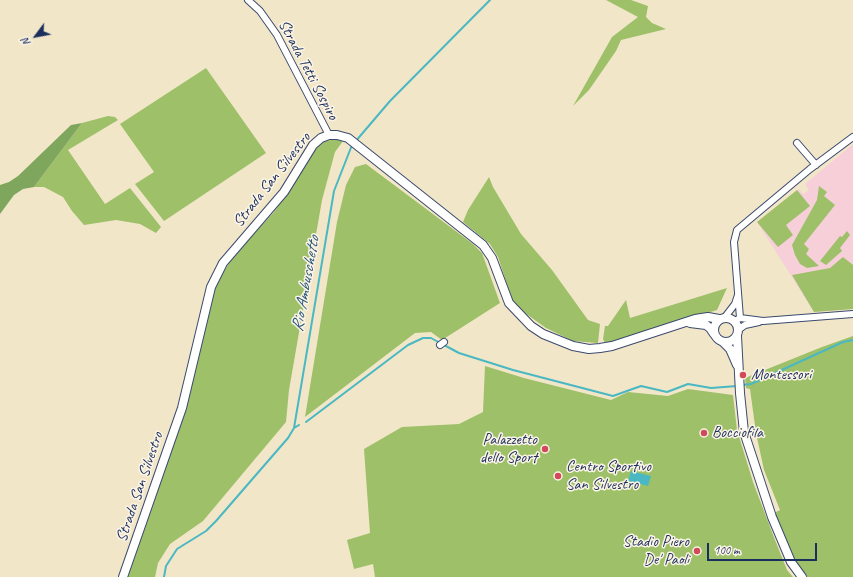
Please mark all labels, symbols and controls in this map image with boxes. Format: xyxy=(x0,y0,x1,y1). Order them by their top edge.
north arrow xyxy=(16,16,56,56)
street label: Strada Tetti Sospiro xyxy=(274,17,342,123)
text: N xyxy=(18,36,34,49)
street label: Strada San Silvestro xyxy=(229,129,315,231)
water label: Rio Ambuschetto xyxy=(288,235,324,333)
place label: Montessori xyxy=(751,365,811,385)
marker: Montessori xyxy=(738,370,748,380)
place label: Bocciofila xyxy=(712,423,763,443)
marker: Bocciofila xyxy=(699,428,709,438)
street label: Strada San Silvestro xyxy=(112,430,168,544)
place label: Palazzetto dello Sport xyxy=(480,430,537,468)
marker: Palazzetto dello Sport xyxy=(540,444,550,454)
place label: Centro Sportivo San Silvestro xyxy=(566,457,651,495)
marker: Centro Sportivo San Silvestro xyxy=(553,471,563,481)
place label: Stadio Piero De' Paoli xyxy=(623,532,689,570)
scale bar xyxy=(709,535,819,561)
text: 100 m xyxy=(714,542,740,558)
marker: Stadio Piero De' Paoli xyxy=(692,546,702,556)

